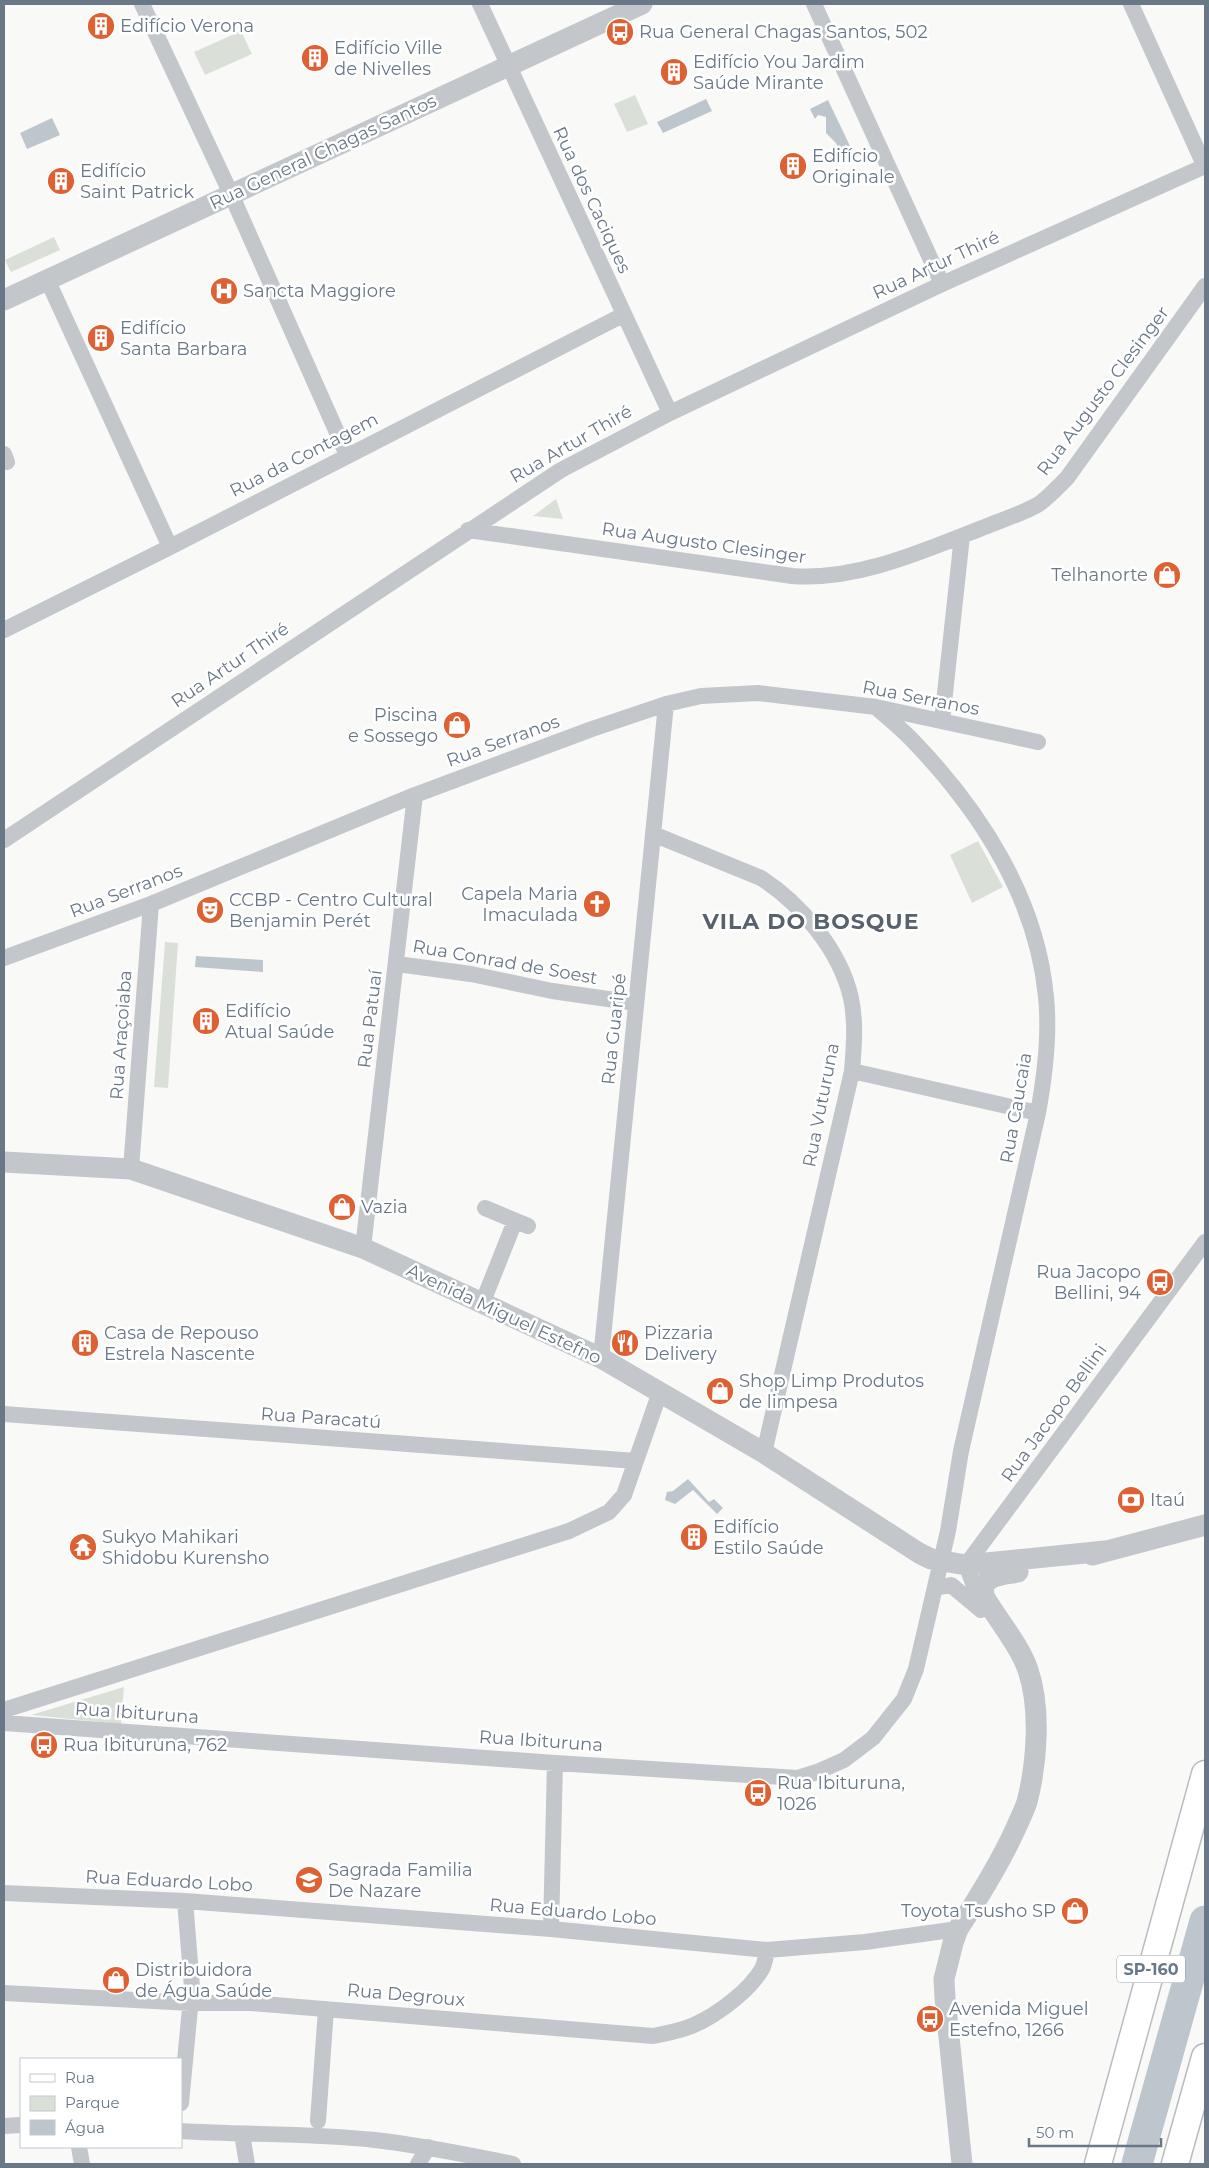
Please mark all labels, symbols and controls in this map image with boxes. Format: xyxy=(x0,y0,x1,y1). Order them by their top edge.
building icon: Edifício Verona xyxy=(86,11,116,41)
place label: Edifício Verona xyxy=(120,15,254,37)
bus stop icon: Rua General Chagas Santos, 502 xyxy=(605,17,635,47)
place label: Rua General Chagas Santos, 502 xyxy=(639,21,928,43)
place label: Edifício Ville de Nivelles xyxy=(334,37,443,80)
building icon: Edifício Ville de Nivelles xyxy=(300,43,330,73)
place label: Edifício You Jardim Saúde Mirante xyxy=(693,51,865,94)
building icon: Edifício You Jardim Saúde Mirante xyxy=(659,57,689,87)
street label: Rua General Chagas Santos xyxy=(206,90,440,214)
street label: Rua dos Caciques xyxy=(548,123,636,277)
place label: Edifício Originale xyxy=(812,145,895,188)
building icon: Edifício Originale xyxy=(778,151,808,181)
place label: Edifício Saint Patrick xyxy=(80,160,194,203)
building icon: Edifício Saint Patrick xyxy=(46,166,76,196)
street label: Rua Artur Thiré xyxy=(869,226,1003,304)
hospital icon: Sancta Maggiore xyxy=(209,276,239,306)
place label: Sancta Maggiore xyxy=(243,280,396,302)
street label: Rua Augusto Clesinger xyxy=(1032,302,1174,480)
place label: Edifício Santa Barbara xyxy=(120,317,247,360)
building icon: Edifício Santa Barbara xyxy=(86,323,116,353)
street label: Rua Artur Thiré xyxy=(506,400,636,488)
street label: Rua da Contagem xyxy=(226,408,382,502)
street label: Rua Augusto Clesinger xyxy=(600,518,808,568)
shop icon: Telhanorte xyxy=(1152,560,1182,590)
place label: Telhanorte xyxy=(1051,564,1148,586)
street label: Rua Artur Thiré xyxy=(167,617,293,713)
street label: Rua Serranos xyxy=(861,676,982,720)
place label: Piscina e Sossego xyxy=(348,704,438,747)
shop icon: Piscina e Sossego xyxy=(442,710,472,740)
street label: Rua Serranos xyxy=(443,710,563,772)
street label: Rua Serranos xyxy=(67,859,186,923)
place label: Capela Maria Imaculada xyxy=(461,883,578,926)
place label: CCBP - Centro Cultural Benjamin Perét xyxy=(229,889,433,932)
church icon: Capela Maria Imaculada xyxy=(582,889,612,919)
theatre icon: CCBP - Centro Cultural Benjamin Perét xyxy=(195,895,225,925)
district label: VILA DO BOSQUE xyxy=(702,908,919,935)
street label: Rua Conrad de Soest xyxy=(411,935,599,989)
street label: Rua Patuaí xyxy=(353,968,387,1069)
street label: Rua Araçoiaba xyxy=(105,969,137,1101)
street label: Rua Guaripé xyxy=(597,972,631,1086)
place label: Edifício Atual Saúde xyxy=(225,1000,334,1043)
building icon: Edifício Atual Saúde xyxy=(191,1006,221,1036)
street label: Rua Vuturuna xyxy=(798,1041,844,1169)
street label: Rua Caucaia xyxy=(995,1051,1037,1165)
shop icon: Vazia xyxy=(327,1192,357,1222)
place label: Vazia xyxy=(361,1196,408,1218)
street label: Avenida Miguel Estefno xyxy=(403,1259,605,1369)
place label: Rua Jacopo Bellini, 94 xyxy=(1036,1261,1141,1304)
bus stop icon: Rua Jacopo Bellini, 94 xyxy=(1145,1267,1175,1297)
place label: Casa de Repouso Estrela Nascente xyxy=(104,1322,259,1365)
place label: Pizzaria Delivery xyxy=(644,1322,717,1365)
building icon: Casa de Repouso Estrela Nascente xyxy=(70,1328,100,1358)
restaurant icon: Pizzaria Delivery xyxy=(610,1328,640,1358)
street label: Rua Jacopo Bellini xyxy=(996,1340,1112,1486)
place label: Shop Limp Produtos de limpesa xyxy=(739,1370,924,1413)
shop icon: Shop Limp Produtos de limpesa xyxy=(705,1376,735,1406)
street label: Rua Paracatú xyxy=(260,1403,382,1433)
bank icon: Itaú xyxy=(1116,1485,1146,1515)
place label: Itaú xyxy=(1150,1489,1185,1511)
place label: Edifício Estilo Saúde xyxy=(713,1516,824,1559)
building icon: Edifício Estilo Saúde xyxy=(679,1522,709,1552)
place label: Sukyo Mahikari Shidobu Kurensho xyxy=(102,1526,269,1569)
temple icon: Sukyo Mahikari Shidobu Kurensho xyxy=(68,1532,98,1562)
street label: Rua Ibituruna xyxy=(74,1698,200,1728)
street label: Rua Ibituruna xyxy=(478,1726,604,1756)
bus stop icon: Rua Ibituruna, 762 xyxy=(29,1730,59,1760)
place label: Rua Ibituruna, 762 xyxy=(63,1734,227,1756)
place label: Rua Ibituruna, 1026 xyxy=(777,1772,905,1815)
bus stop icon: Rua Ibituruna, 1026 xyxy=(743,1778,773,1808)
place label: Sagrada Familia De Nazare xyxy=(328,1859,473,1902)
school or university icon: Sagrada Familia De Nazare xyxy=(294,1865,324,1895)
street label: Rua Eduardo Lobo xyxy=(85,1866,253,1896)
street label: Rua Eduardo Lobo xyxy=(489,1894,657,1930)
shop icon: Toyota Tsusho SP xyxy=(1060,1896,1090,1926)
place label: Toyota Tsusho SP xyxy=(901,1900,1056,1922)
road number: SP-160 xyxy=(1117,1956,1185,1982)
place label: Distribuidora de Água Saúde xyxy=(135,1959,272,2002)
shop icon: Distribuidora de Água Saúde xyxy=(101,1965,131,1995)
street label: Rua Degroux xyxy=(346,1979,466,2011)
place label: Avenida Miguel Estefno, 1266 xyxy=(949,1998,1089,2041)
bus stop icon: Avenida Miguel Estefno, 1266 xyxy=(915,2004,945,2034)
legend xyxy=(20,2058,182,2148)
text: Rua xyxy=(65,2068,95,2087)
text: Parque xyxy=(65,2093,120,2112)
scale bar xyxy=(1029,2116,1162,2148)
text: Água xyxy=(65,2118,105,2137)
text: 50 m xyxy=(1036,2123,1074,2142)

